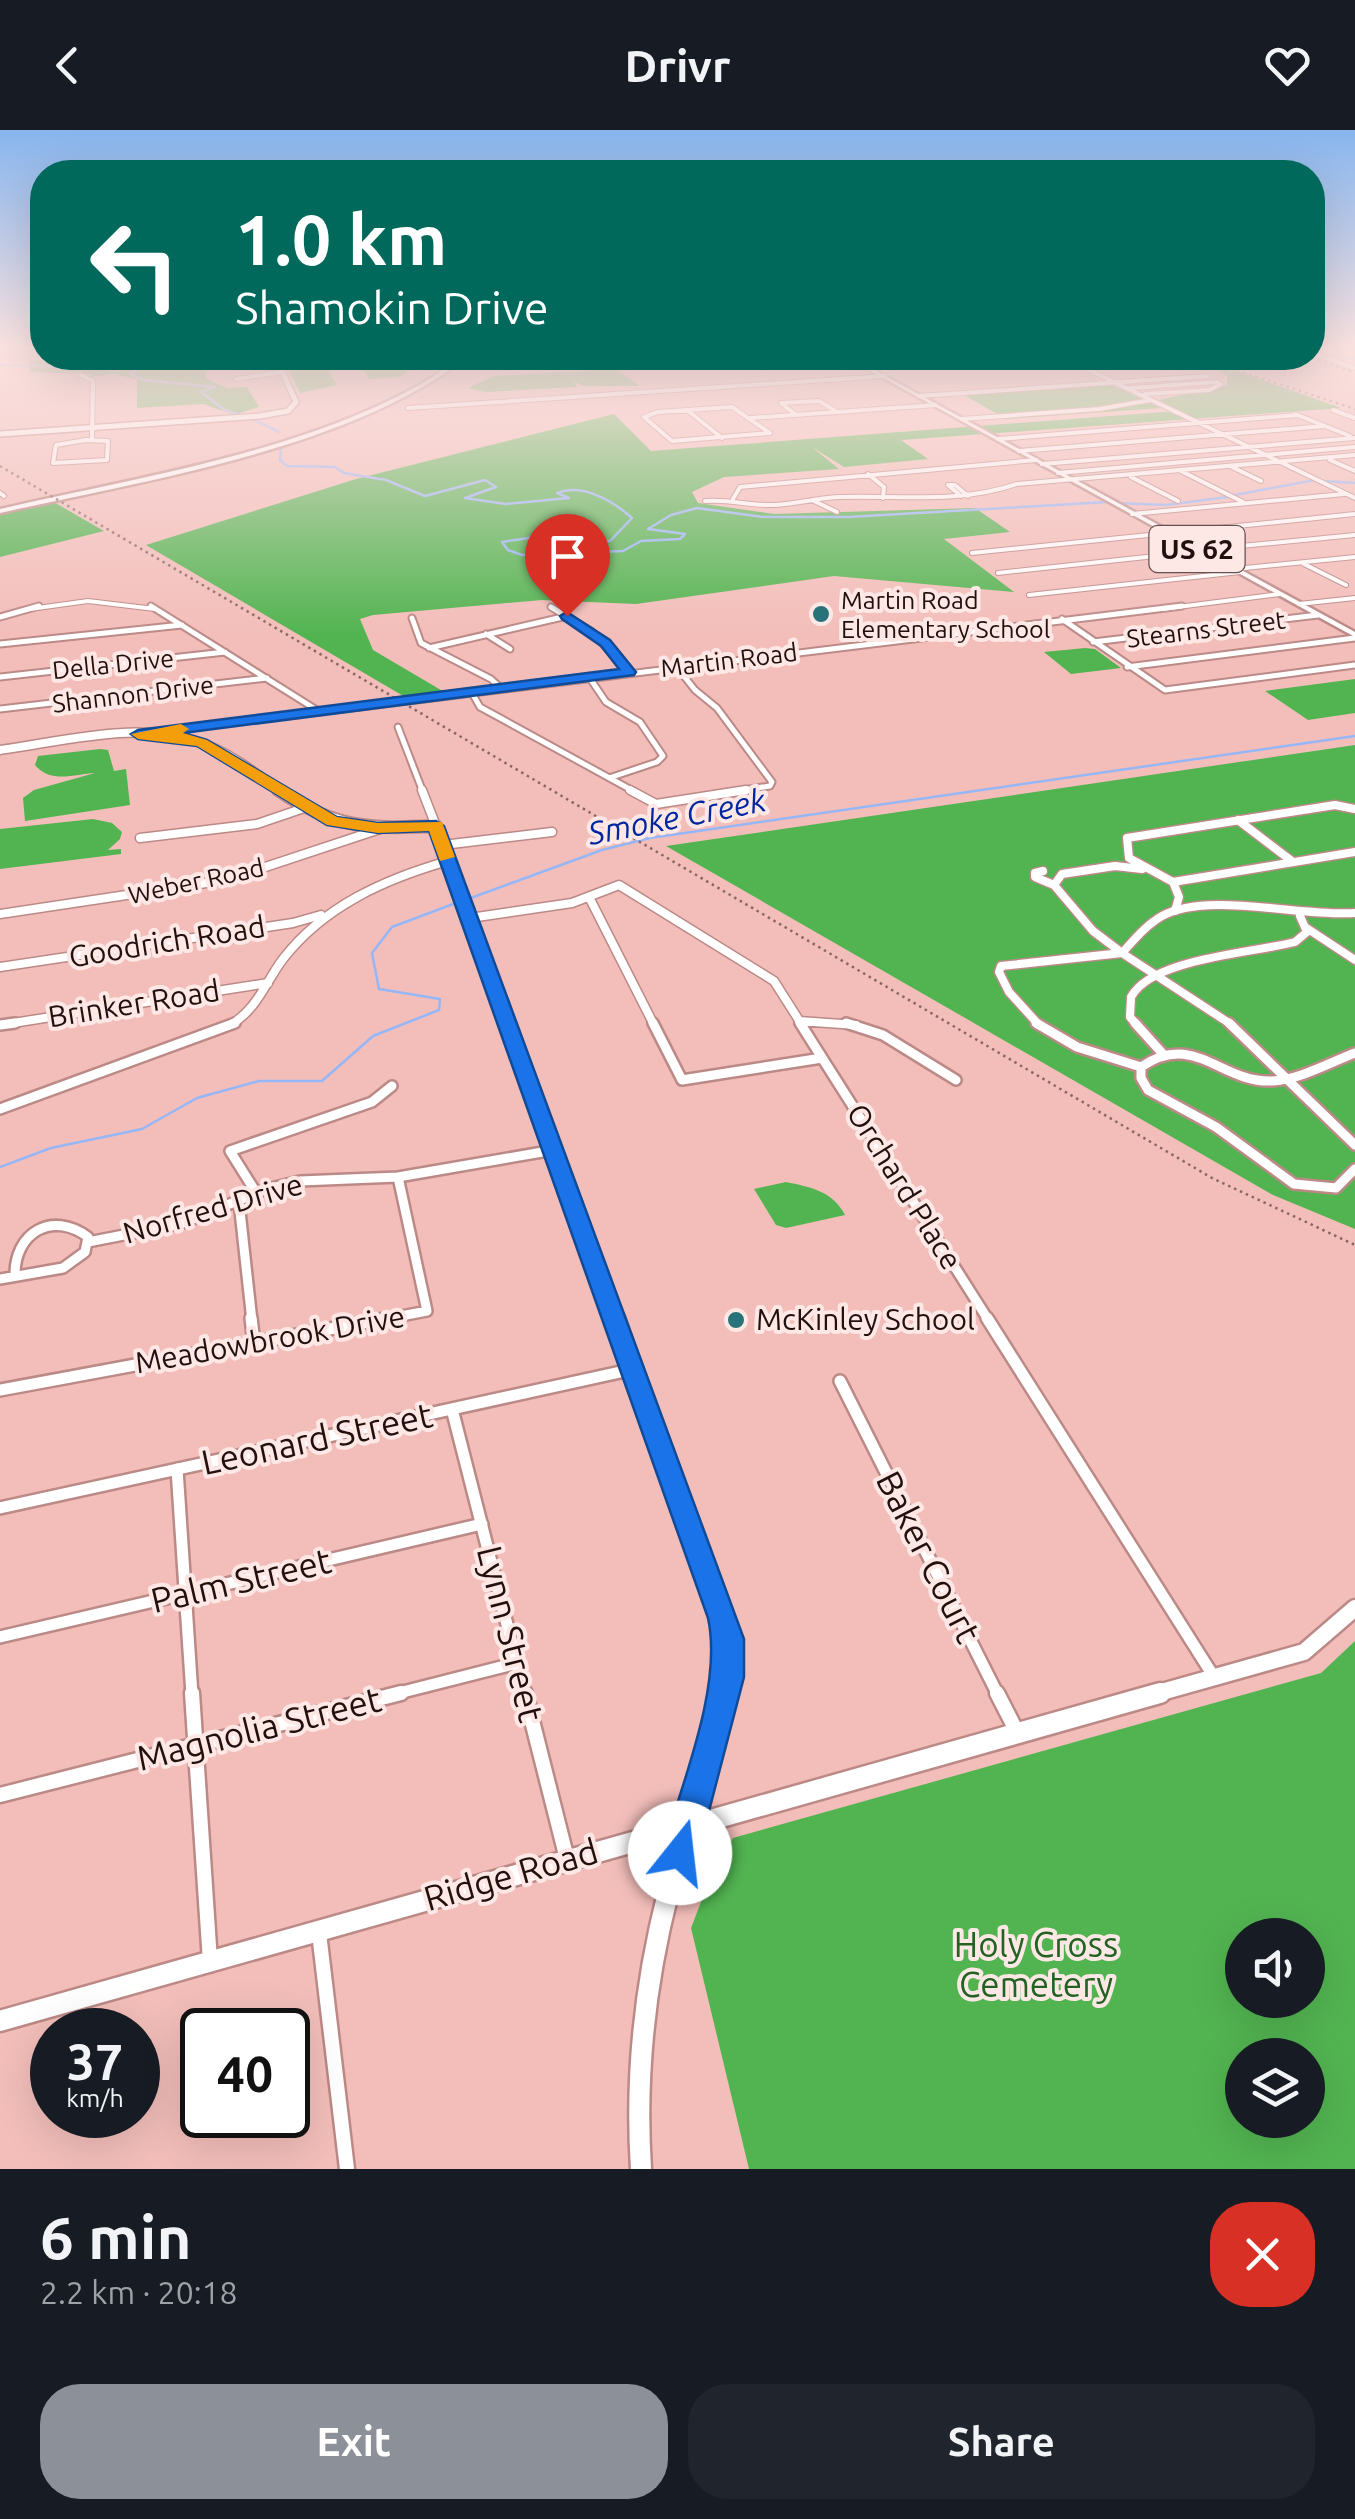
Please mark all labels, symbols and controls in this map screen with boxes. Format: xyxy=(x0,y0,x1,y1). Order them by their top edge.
icon: back xyxy=(40,38,95,93)
icon: heart xyxy=(1260,38,1315,93)
text: Drivr xyxy=(625,40,730,91)
icon: left xyxy=(70,200,200,330)
text: 1.0 km xyxy=(235,200,447,278)
text: Shamokin Drive xyxy=(235,282,549,333)
pin xyxy=(525,514,610,617)
road number: US 62 xyxy=(1150,526,1244,572)
icon: arrive xyxy=(540,529,595,584)
place label: Martin Road Elementary School xyxy=(841,586,1050,643)
marker: Martin Road Elementary School xyxy=(810,603,832,625)
street label: Stearns Street xyxy=(1125,605,1287,653)
street label: Martin Road xyxy=(659,638,799,682)
street label: Della Drive xyxy=(51,644,175,684)
street label: Shannon Drive xyxy=(51,670,215,718)
water label: Smoke Creek xyxy=(584,781,769,851)
street label: Weber Road xyxy=(126,853,266,909)
street label: Goodrich Road xyxy=(66,909,267,973)
street label: Brinker Road xyxy=(46,973,222,1033)
street label: Orchard Place xyxy=(840,1097,969,1275)
street label: Norfred Drive xyxy=(119,1166,306,1250)
street label: Meadowbrook Drive xyxy=(132,1299,407,1379)
place label: McKinley School xyxy=(756,1302,975,1336)
marker: McKinley School xyxy=(725,1309,747,1331)
street label: Leonard Street xyxy=(198,1394,436,1482)
street label: Baker Court xyxy=(869,1464,989,1649)
street label: Palm Street xyxy=(147,1540,335,1620)
street label: Lynn Street xyxy=(470,1542,552,1726)
street label: Magnolia Street xyxy=(132,1678,385,1778)
position arrow xyxy=(628,1801,732,1905)
street label: Ridge Road xyxy=(419,1830,602,1918)
map controls xyxy=(1225,1918,1325,2138)
button: sound xyxy=(1225,1918,1325,2018)
park label: Holy Cross Cemetery xyxy=(954,1924,1118,2004)
speed limit sign: 40 xyxy=(180,2008,310,2138)
text: 37 xyxy=(67,2033,123,2089)
button: layers xyxy=(1225,2038,1325,2138)
text: km/h xyxy=(66,2084,124,2112)
button: close xyxy=(1210,2202,1315,2307)
text: 6 min xyxy=(40,2203,192,2270)
text: 2.2 km · 20:18 xyxy=(40,2274,238,2310)
button: Exit xyxy=(40,2384,668,2499)
button: Share xyxy=(688,2384,1315,2499)

